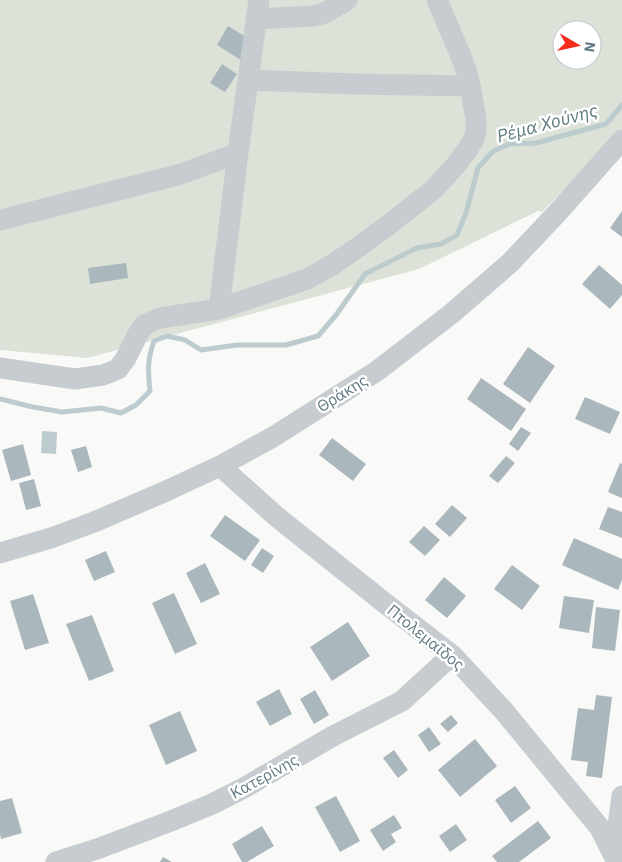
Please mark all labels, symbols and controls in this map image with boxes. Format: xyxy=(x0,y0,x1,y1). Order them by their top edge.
north arrow xyxy=(552,20,602,70)
text: N xyxy=(580,41,600,53)
water label: Ρέμα Χούνης xyxy=(494,98,600,147)
street label: Θράκης xyxy=(313,370,371,416)
street label: Πτολεμαΐδος xyxy=(383,600,469,674)
street label: Κατερίνης xyxy=(227,749,302,803)

